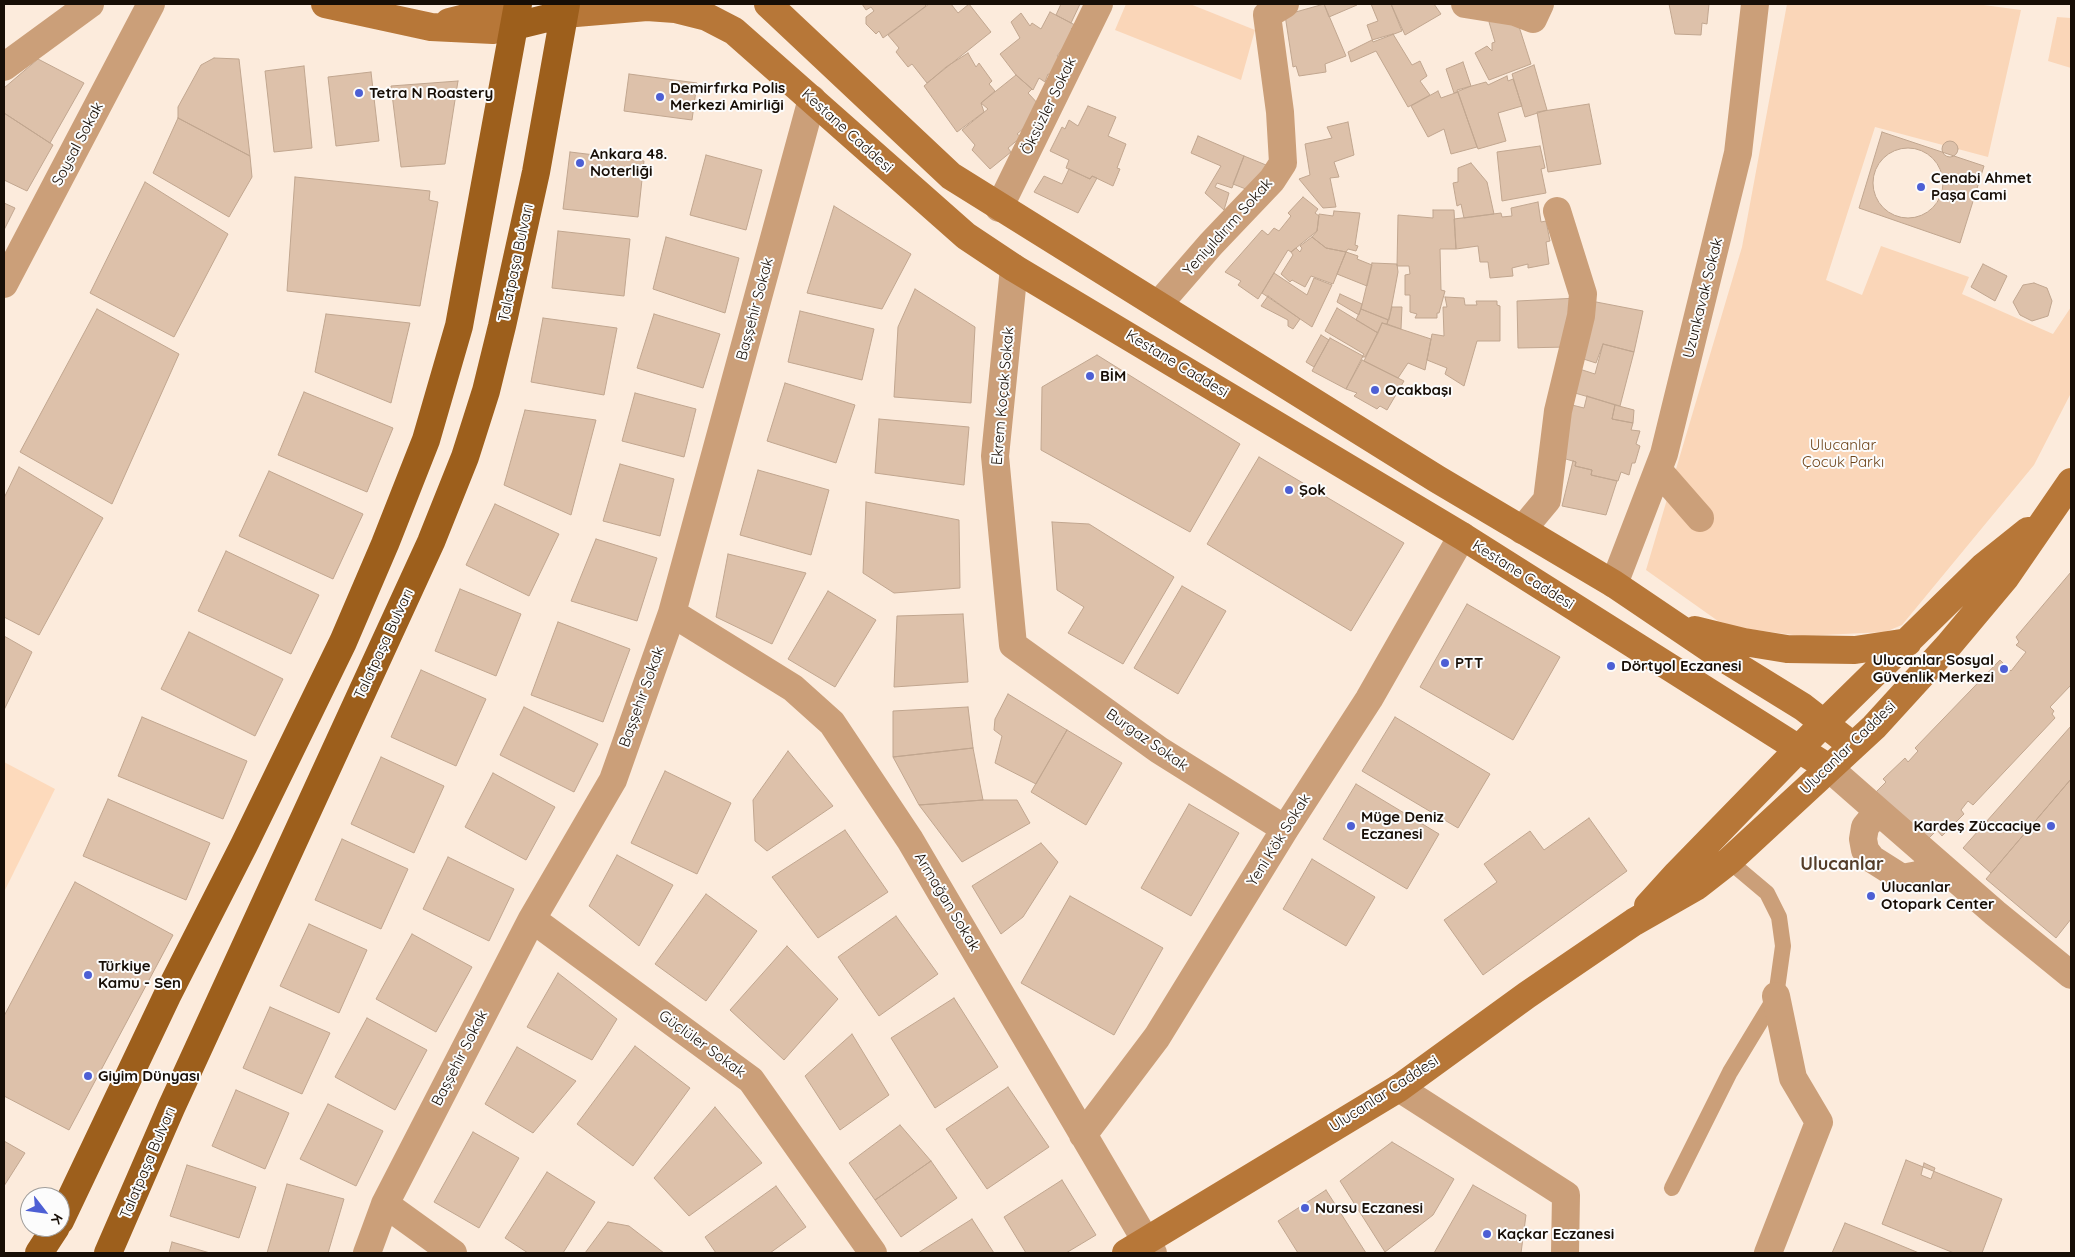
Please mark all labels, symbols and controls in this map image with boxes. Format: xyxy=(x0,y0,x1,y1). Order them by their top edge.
street label: Öksüzler Sokak xyxy=(1018,54,1080,158)
place label: Demirfırka Polis Merkezi Amirliği xyxy=(670,79,785,114)
place label: Tetra N Roastery xyxy=(369,84,493,102)
street label: Kestane Caddesi xyxy=(798,85,896,177)
marker: Tetra N Roastery xyxy=(353,87,365,99)
marker: Demirfırka Polis Merkezi Amirliği xyxy=(654,91,666,103)
street label: Soysal Sokak xyxy=(48,99,108,189)
place label: Ankara 48. Noterliği xyxy=(590,145,667,180)
marker: Ankara 48. Noterliği xyxy=(574,157,586,169)
place label: Cenabi Ahmet Paşa Cami xyxy=(1931,169,2032,204)
street label: Yeniyıldırım Sokak xyxy=(1180,175,1276,279)
marker: Cenabi Ahmet Paşa Cami xyxy=(1915,181,1927,193)
street label: Talatpaşa Bulvarı xyxy=(495,202,537,324)
street label: Uzunkavak Sokak xyxy=(1679,236,1727,360)
street label: Başşehir Sokak xyxy=(733,256,777,362)
street label: Ekrem Koçak Sokak xyxy=(988,326,1018,466)
street label: Kestane Caddesi xyxy=(1122,326,1232,402)
place label: BİM xyxy=(1100,367,1126,385)
marker: BİM xyxy=(1084,370,1096,382)
place label: Ocakbaşı xyxy=(1385,381,1452,399)
marker: Ocakbaşı xyxy=(1369,384,1381,396)
park label: Ulucanlar Çocuk Parkı xyxy=(1802,436,1884,471)
place label: Şok xyxy=(1299,481,1326,499)
marker: Şok xyxy=(1283,484,1295,496)
street label: Kestane Caddesi xyxy=(1469,536,1577,614)
street label: Talatpaşa Bulvarı xyxy=(350,586,418,702)
street label: Başşehir Sokak xyxy=(615,644,669,750)
place label: Ulucanlar Sosyal Güvenlik Merkezi xyxy=(1872,651,1994,686)
place label: PTT xyxy=(1455,654,1483,672)
marker: PTT xyxy=(1439,657,1451,669)
place label: Dörtyol Eczanesi xyxy=(1621,657,1742,675)
marker: Dörtyol Eczanesi xyxy=(1605,660,1617,672)
marker: Ulucanlar Sosyal Güvenlik Merkezi xyxy=(1998,663,2010,675)
street label: Ulucanlar Caddesi xyxy=(1796,698,1900,798)
street label: Burgaz Sokak xyxy=(1102,705,1192,775)
street label: Yeni Kök Sokak xyxy=(1243,790,1315,890)
place label: Müge Deniz Eczanesi xyxy=(1361,808,1444,843)
place label: Kardeş Züccaciye xyxy=(1913,817,2041,835)
marker: Müge Deniz Eczanesi xyxy=(1345,820,1357,832)
marker: Kardeş Züccaciye xyxy=(2045,820,2057,832)
street label: Armağan Sokak xyxy=(910,849,984,955)
district label: Ulucanlar xyxy=(1800,854,1884,876)
place label: Ulucanlar Otopark Center xyxy=(1881,878,1995,913)
marker: Ulucanlar Otopark Center xyxy=(1865,890,1877,902)
place label: Türkiye Kamu - Sen xyxy=(98,957,181,992)
marker: Türkiye Kamu - Sen xyxy=(82,969,94,981)
street label: Güçlüler Sokak xyxy=(655,1006,749,1082)
street label: Başşehir Sokak xyxy=(428,1007,492,1109)
street label: Ulucanlar Caddesi xyxy=(1326,1052,1442,1136)
place label: Giyim Dünyası xyxy=(98,1067,200,1085)
marker: Giyim Dünyası xyxy=(82,1070,94,1082)
street label: Talatpaşa Bulvarı xyxy=(116,1104,180,1222)
north arrow xyxy=(20,1187,70,1237)
place label: Nursu Eczanesi xyxy=(1315,1199,1423,1217)
marker: Nursu Eczanesi xyxy=(1299,1202,1311,1214)
text: K xyxy=(47,1211,67,1227)
place label: Kaçkar Eczanesi xyxy=(1497,1225,1614,1243)
marker: Kaçkar Eczanesi xyxy=(1481,1228,1493,1240)

